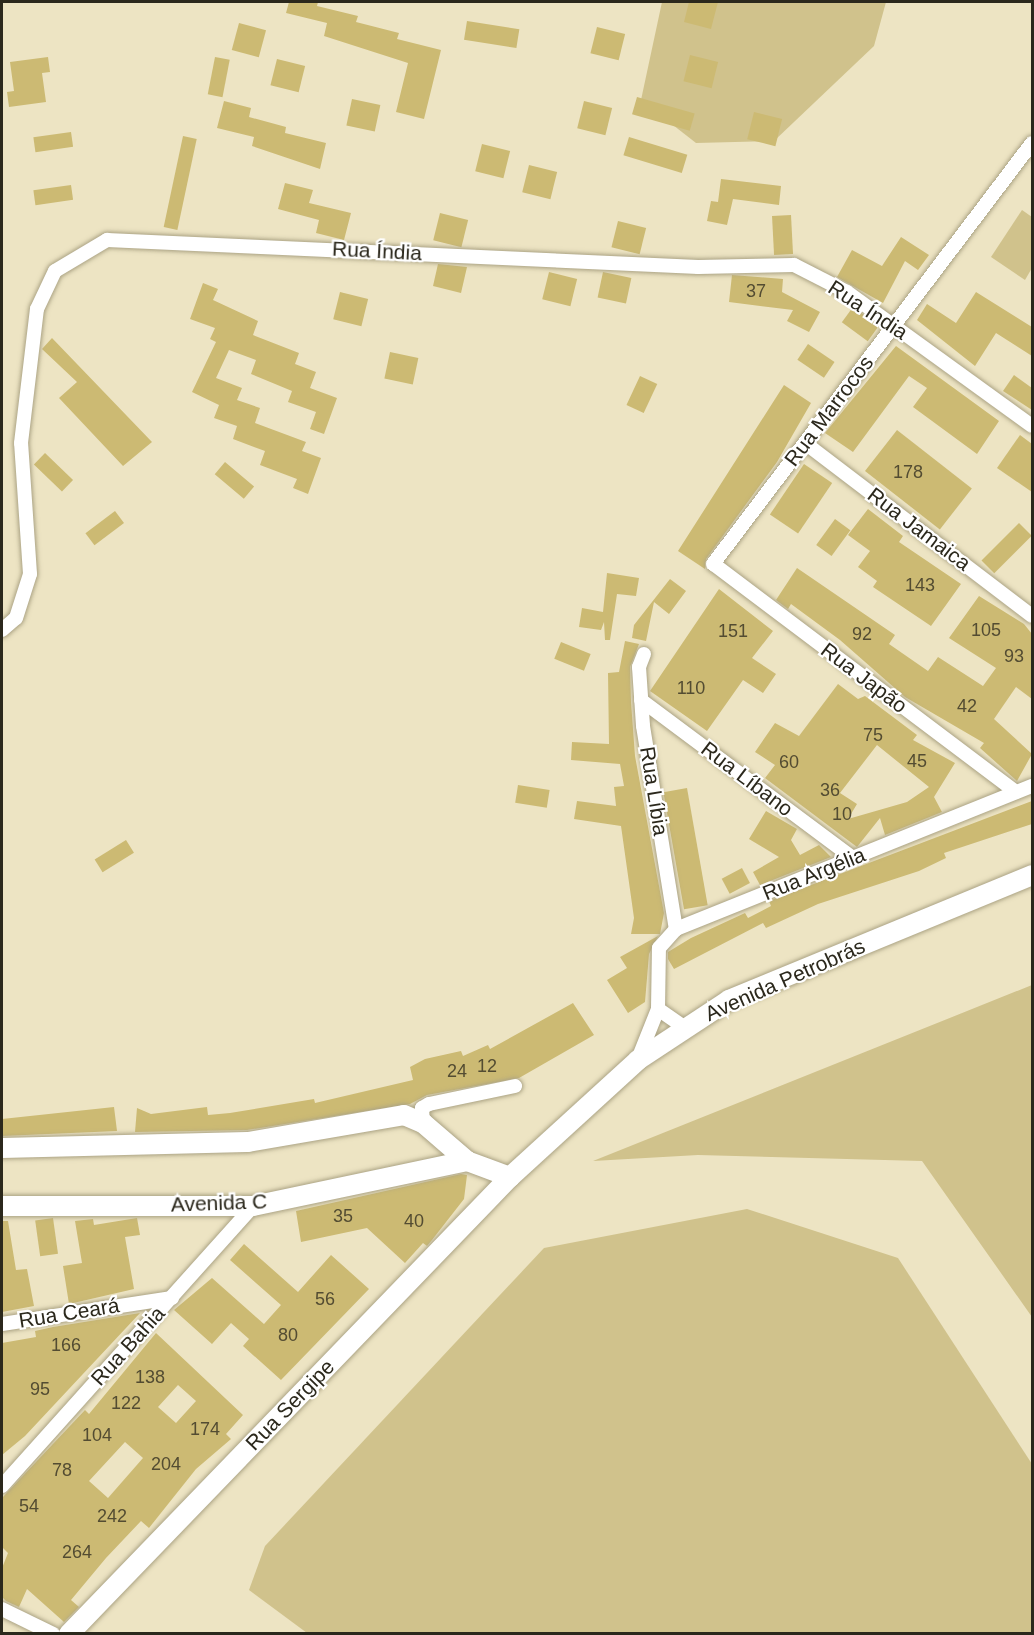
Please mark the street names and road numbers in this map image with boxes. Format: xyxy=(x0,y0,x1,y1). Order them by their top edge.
street label: Rua Índia xyxy=(331,236,423,266)
street label: Rua Índia xyxy=(823,275,913,345)
street label: Rua Marrocos xyxy=(779,351,879,471)
street label: Rua Jamaica xyxy=(862,482,976,576)
street label: Rua Japão xyxy=(816,637,912,719)
street label: Rua Líbano xyxy=(696,736,798,822)
street label: Rua Líbia xyxy=(635,745,673,837)
street label: Rua Argélia xyxy=(758,842,870,906)
street label: Avenida Petrobrás xyxy=(701,933,869,1027)
street label: Avenida C xyxy=(170,1189,268,1217)
street label: Rua Ceará xyxy=(17,1293,121,1333)
street label: Rua Bahia xyxy=(86,1301,170,1391)
street label: Rua Sergipe xyxy=(240,1354,340,1456)

